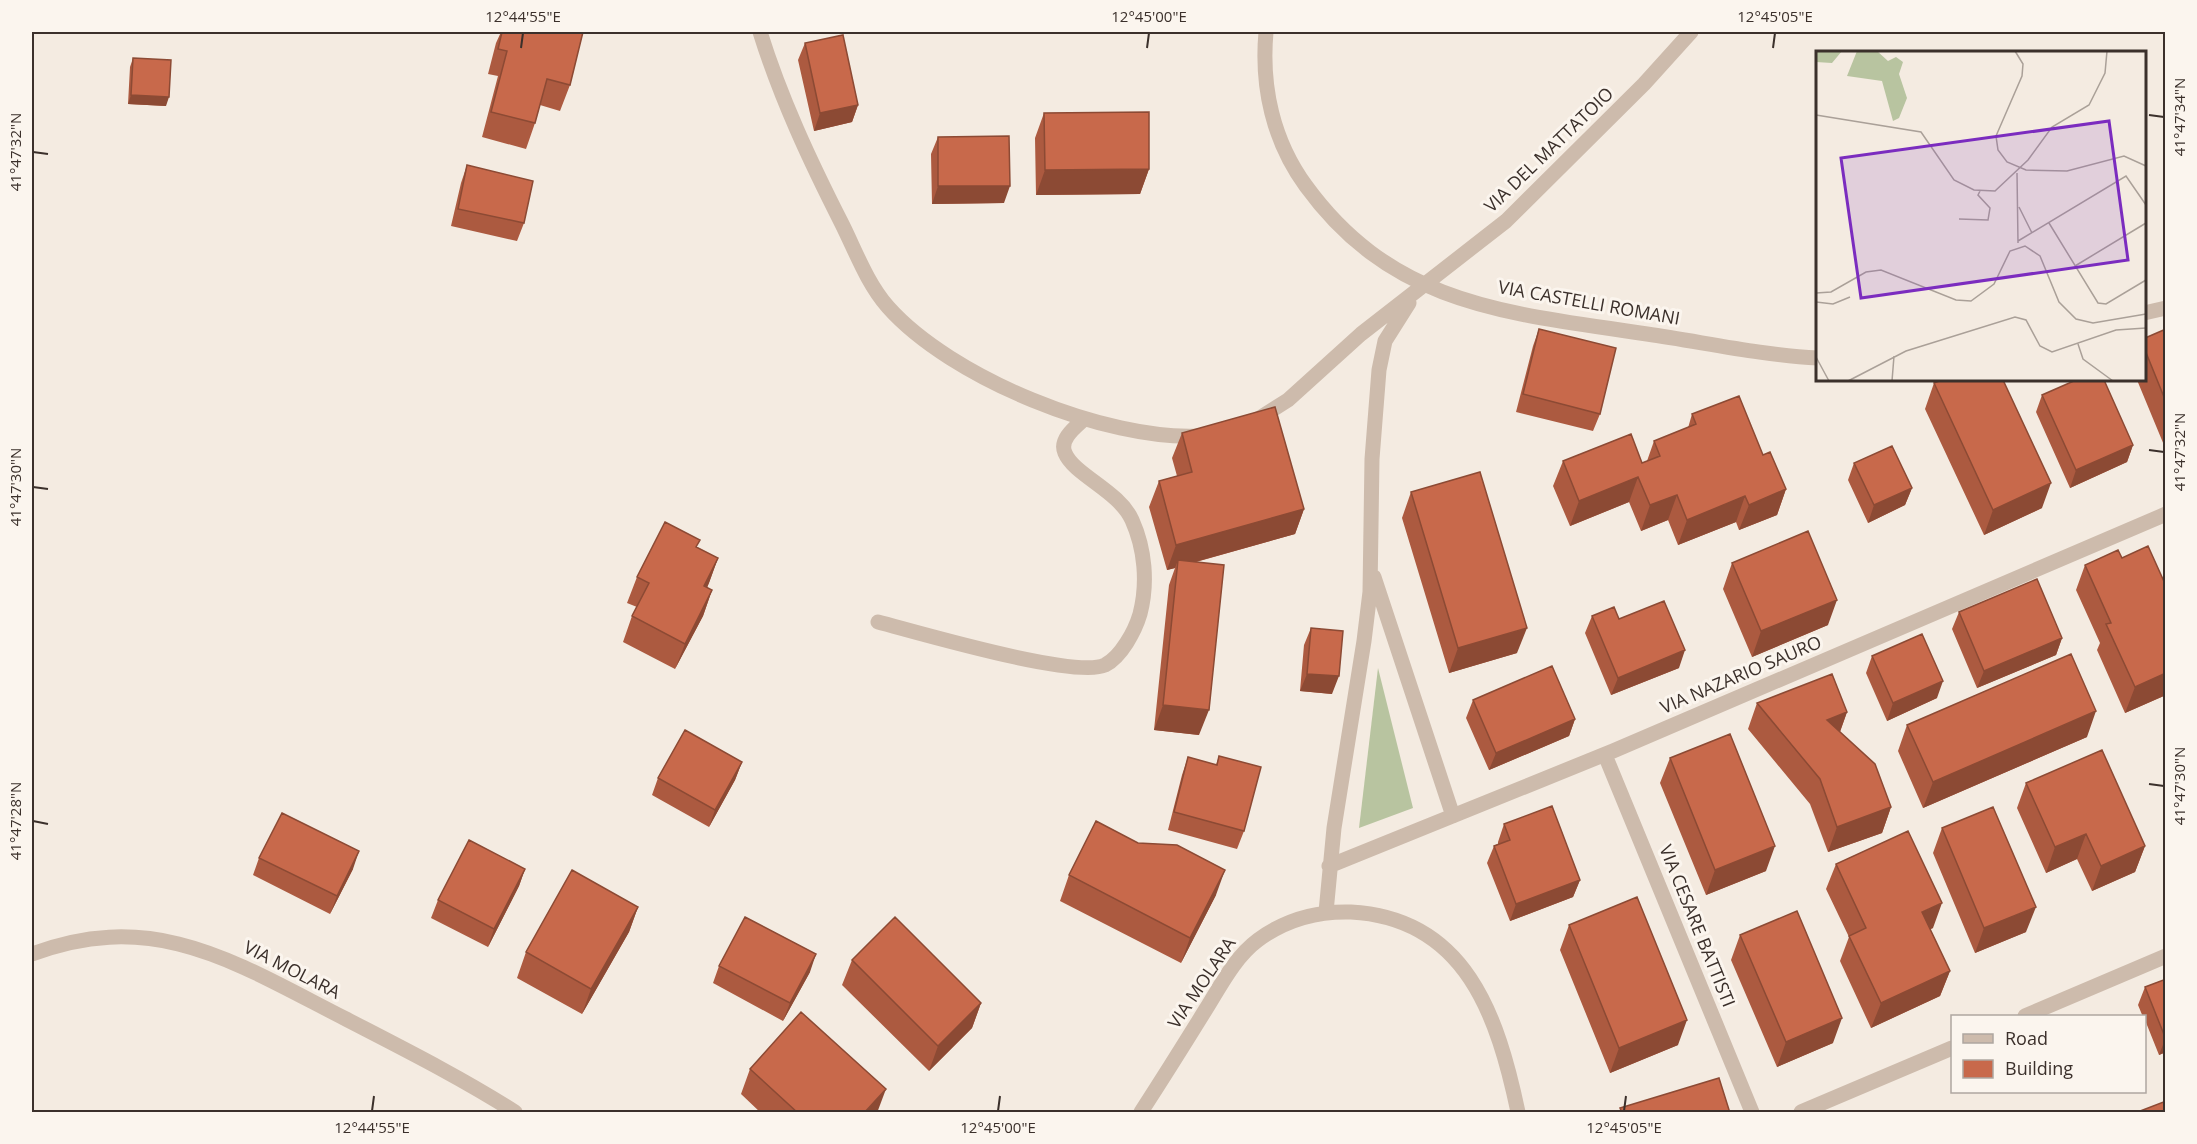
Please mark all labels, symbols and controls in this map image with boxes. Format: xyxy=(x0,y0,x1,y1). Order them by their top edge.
text: 12°44'55"E xyxy=(485,6,561,26)
text: 12°45'00"E xyxy=(1111,6,1187,26)
text: 12°45'05"E xyxy=(1737,6,1813,26)
inset map xyxy=(1816,51,2146,381)
text: 41°47'34"N xyxy=(2169,78,2189,156)
street label: VIA DEL MATTATOIO xyxy=(1479,81,1618,217)
text: 41°47'32"N xyxy=(5,113,25,191)
street label: VIA CASTELLI ROMANI xyxy=(1496,274,1682,330)
text: 41°47'32"N xyxy=(2169,413,2189,491)
text: 41°47'30"N xyxy=(5,448,25,526)
street label: VIA NAZARIO SAURO xyxy=(1656,629,1825,719)
text: 41°47'30"N xyxy=(2169,747,2189,825)
text: 41°47'28"N xyxy=(5,782,25,860)
street label: VIA CESARE BATTISTI xyxy=(1654,841,1741,1010)
street label: VIA MOLARA xyxy=(1162,932,1241,1033)
street label: VIA MOLARA xyxy=(240,935,345,1004)
legend xyxy=(1951,1015,2146,1093)
text: Road xyxy=(2005,1026,2048,1050)
text: Building xyxy=(2005,1056,2073,1080)
text: 12°44'55"E xyxy=(334,1117,410,1137)
text: 12°45'00"E xyxy=(960,1117,1036,1137)
text: 12°45'05"E xyxy=(1586,1117,1662,1137)

